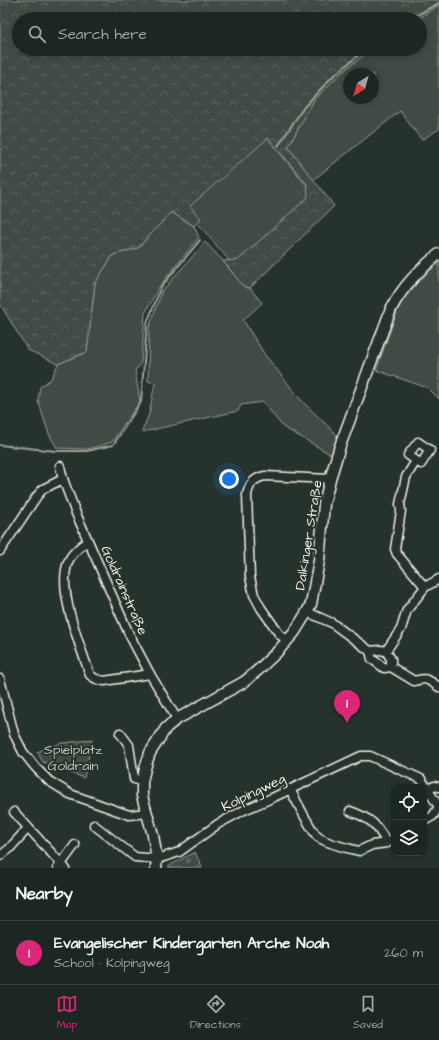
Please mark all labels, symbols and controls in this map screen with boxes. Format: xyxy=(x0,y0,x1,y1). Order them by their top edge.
search box xyxy=(12,12,427,56)
icon: search xyxy=(26,23,48,45)
text: Search here xyxy=(58,24,147,45)
north arrow xyxy=(343,68,379,104)
your location xyxy=(219,469,239,489)
street label: Dalkinger Straße xyxy=(290,478,328,592)
street label: Goldrainstraße xyxy=(95,542,153,639)
pin: 1 xyxy=(334,690,360,723)
park label: Spielplatz Goldrain xyxy=(44,740,102,776)
street label: Kolpingweg xyxy=(218,769,289,817)
map controls xyxy=(391,784,427,856)
button: locate xyxy=(391,784,427,820)
button: layers xyxy=(391,820,427,856)
text: Nearby xyxy=(16,882,73,906)
text: Evangelischer Kindergarten Arche Noah xyxy=(54,933,329,954)
text: 1 xyxy=(28,944,30,962)
text: 260 m xyxy=(384,944,423,962)
text: School · Kolpingweg xyxy=(54,954,170,972)
tab: Map xyxy=(56,993,78,1032)
tab: Directions xyxy=(190,993,241,1032)
tab: Saved xyxy=(353,993,383,1032)

